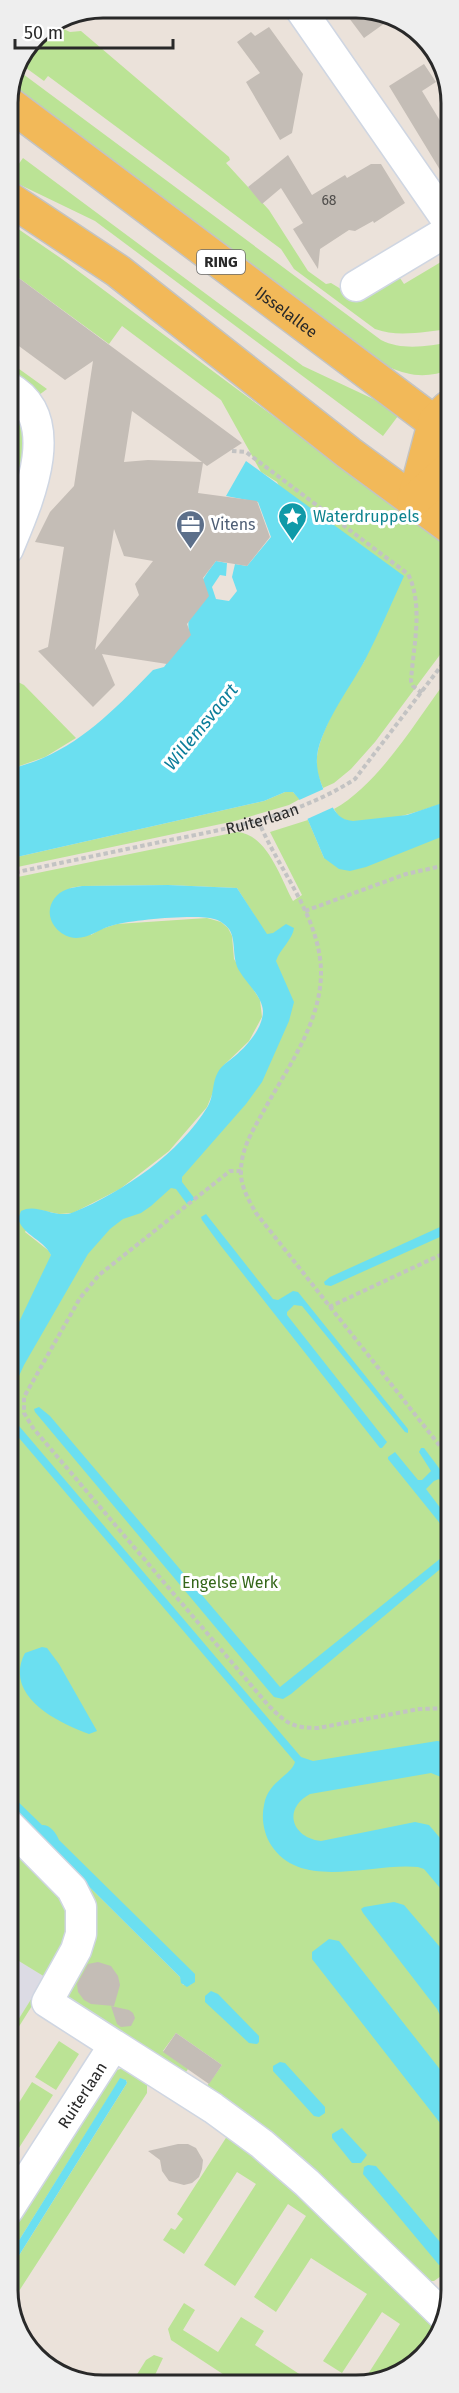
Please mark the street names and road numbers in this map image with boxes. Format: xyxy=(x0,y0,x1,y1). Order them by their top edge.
road number: RING xyxy=(197,250,245,274)
street label: IJsselallee xyxy=(251,283,321,342)
street label: Ruiterlaan xyxy=(224,799,301,838)
street label: Ruiterlaan xyxy=(54,2059,111,2132)

